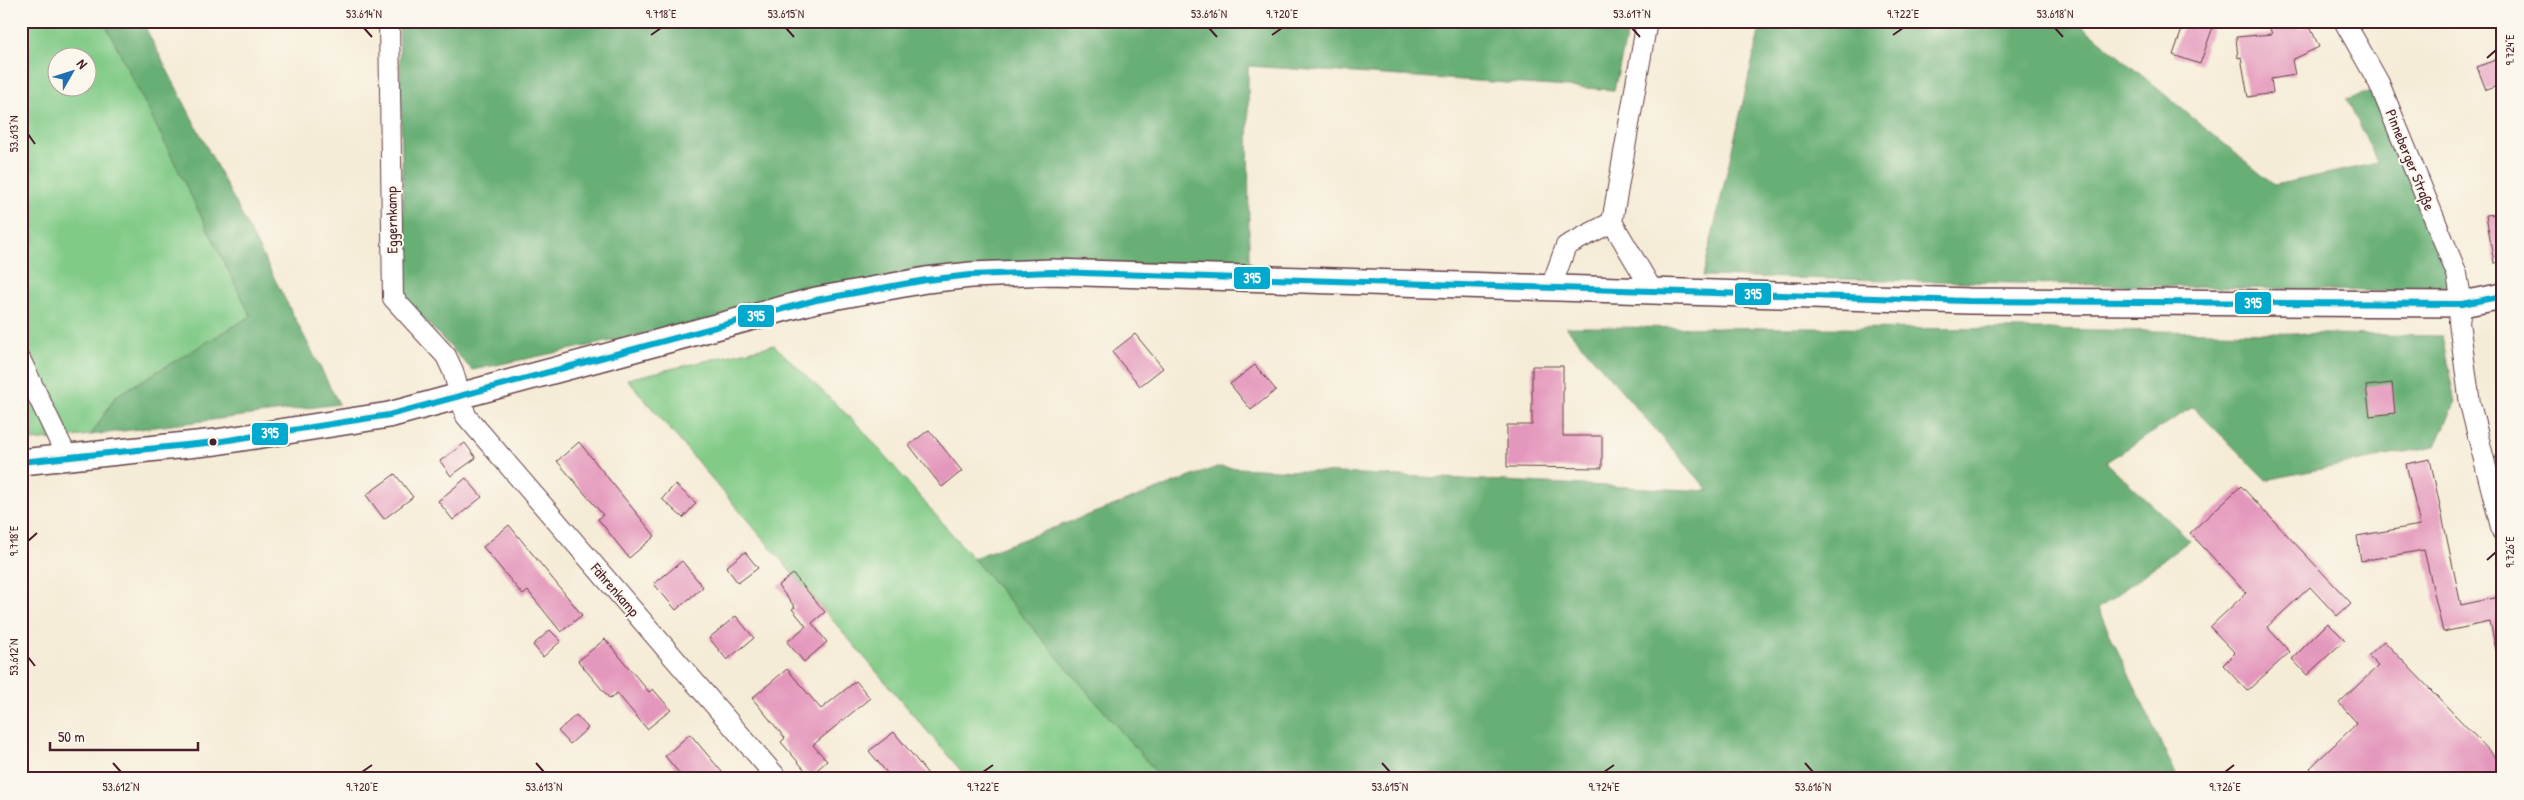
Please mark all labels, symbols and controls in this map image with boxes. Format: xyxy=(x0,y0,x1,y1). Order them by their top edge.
text: 53.614°N xyxy=(346,5,382,22)
text: 9.718°E xyxy=(646,5,677,22)
text: 53.615°N xyxy=(768,5,804,22)
text: 53.616°N xyxy=(1191,5,1227,22)
text: 9.720°E xyxy=(1266,5,1299,22)
text: 53.617°N xyxy=(1613,5,1651,22)
text: 9.722°E xyxy=(1887,5,1920,22)
text: 53.618°N xyxy=(2037,5,2073,22)
text: 9.724°E xyxy=(2501,34,2518,66)
north arrow xyxy=(48,48,98,98)
text: N xyxy=(73,55,93,73)
street label: Pinneberger Straße xyxy=(2381,106,2440,214)
text: 53.613°N xyxy=(5,116,22,152)
street label: Eggernkamp xyxy=(380,186,403,254)
line badge: 395 xyxy=(1233,266,1271,290)
text: 395 xyxy=(1243,268,1261,287)
line badge: 395 xyxy=(1734,282,1772,306)
text: 395 xyxy=(1744,284,1762,303)
line badge: 395 xyxy=(2234,291,2272,315)
text: 395 xyxy=(2244,293,2262,312)
line badge: 395 xyxy=(737,304,775,328)
text: 395 xyxy=(747,306,765,325)
line badge: 395 xyxy=(251,422,289,446)
text: 395 xyxy=(261,423,279,442)
unlabelled marker xyxy=(208,437,218,447)
text: 9.718°E xyxy=(5,525,22,556)
text: 9.726°E xyxy=(2501,536,2518,568)
street label: Fährenkamp xyxy=(585,557,645,622)
text: 53.612°N xyxy=(5,639,22,675)
scale bar xyxy=(50,720,198,752)
text: 50 m xyxy=(58,726,85,747)
text: 53.612°N xyxy=(103,778,139,795)
text: 9.720°E xyxy=(346,778,379,795)
text: 53.613°N xyxy=(526,778,562,795)
text: 9.722°E xyxy=(967,778,1000,795)
text: 53.615°N xyxy=(1372,778,1408,795)
text: 9.724°E xyxy=(1588,778,1620,795)
text: 53.616°N xyxy=(1795,778,1831,795)
text: 9.726°E xyxy=(2209,778,2241,795)

